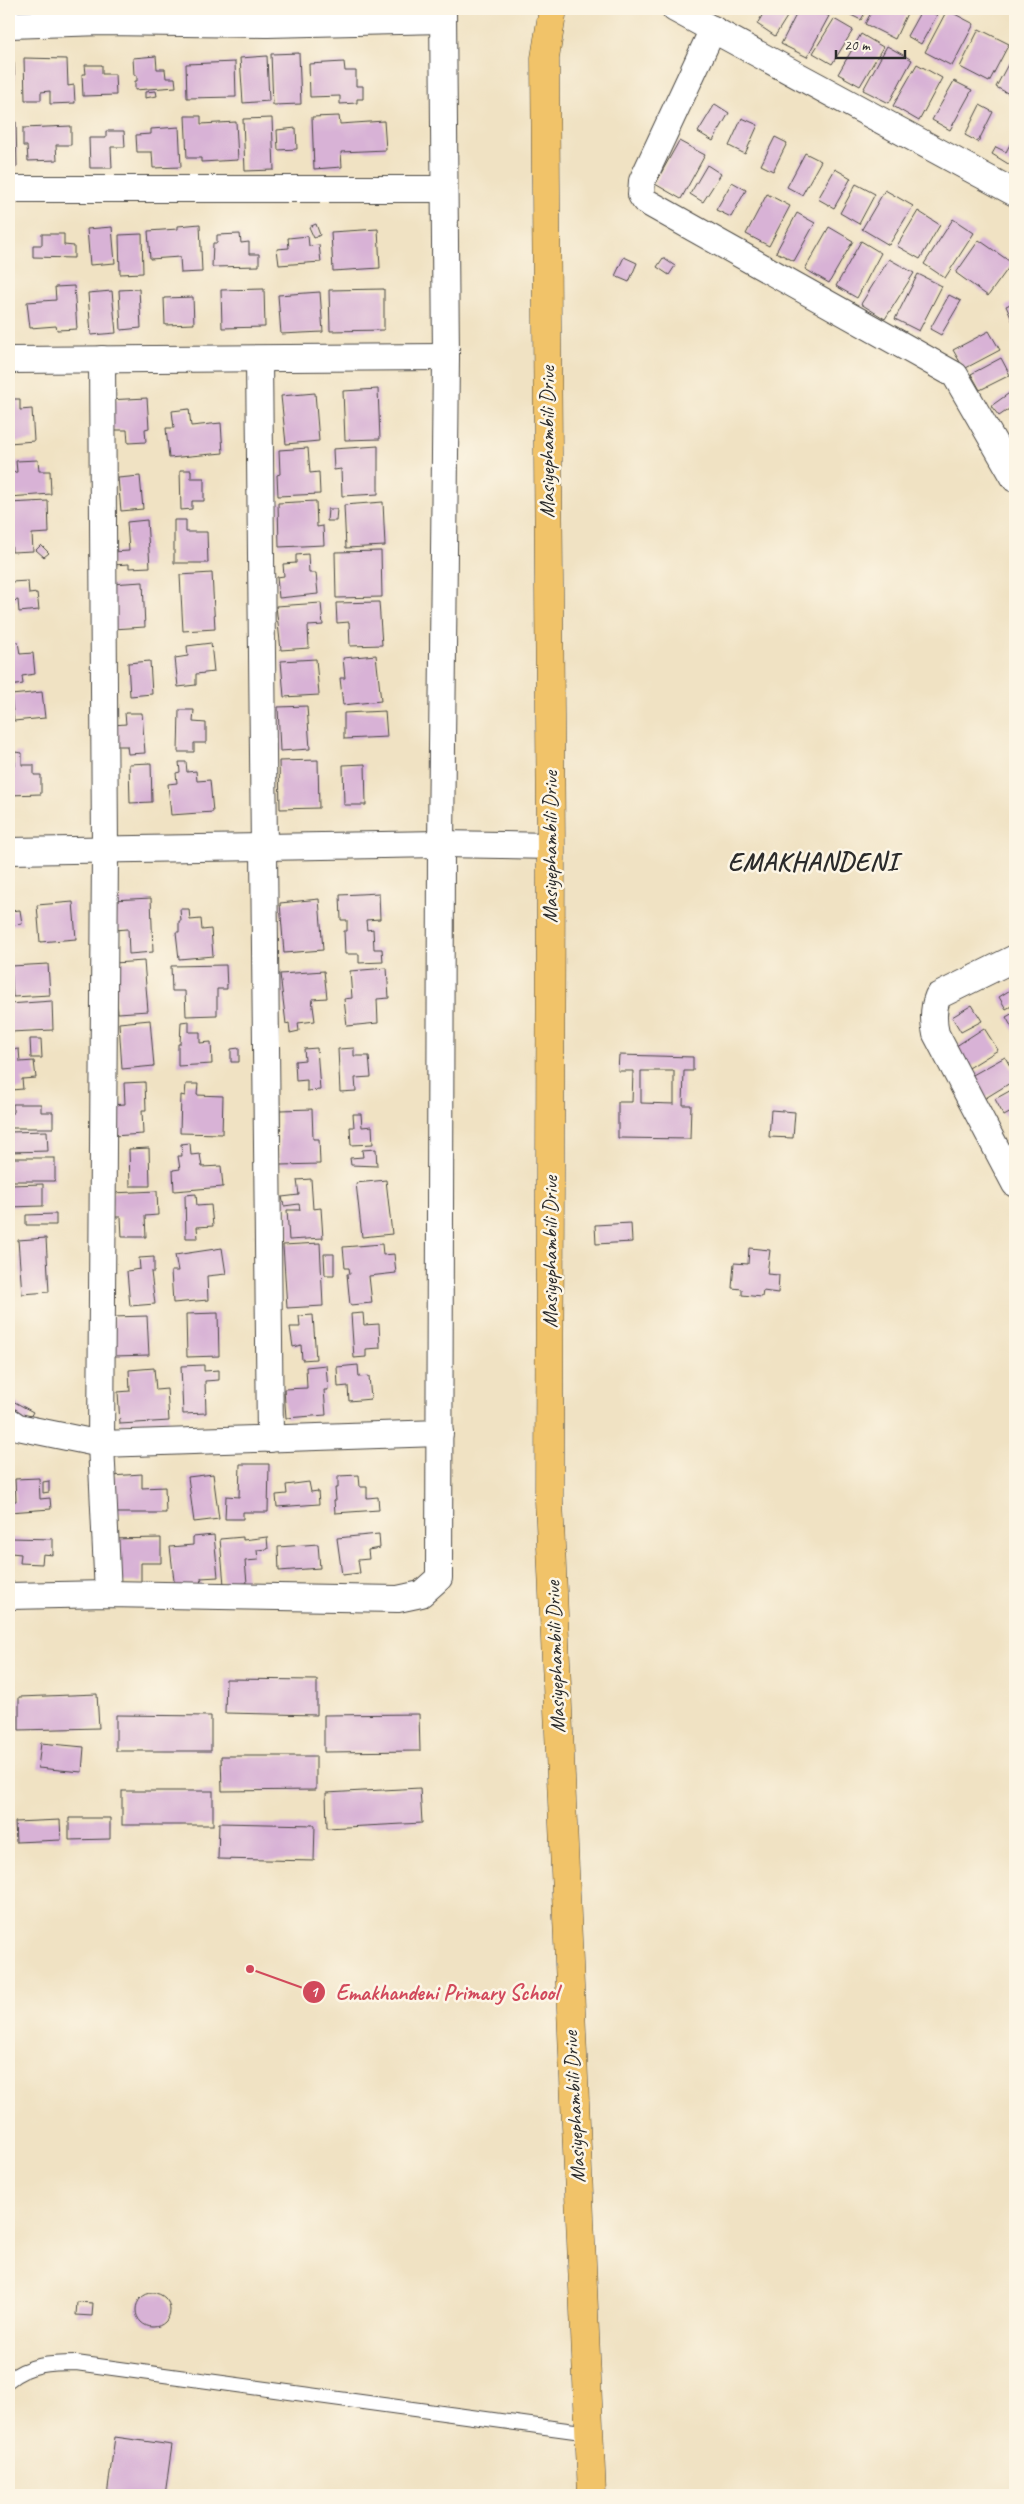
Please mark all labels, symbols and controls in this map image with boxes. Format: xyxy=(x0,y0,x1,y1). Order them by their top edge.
scale bar xyxy=(836,28,905,60)
text: 20 m xyxy=(844,36,871,55)
street label: Masiyephambili Drive xyxy=(534,365,560,518)
street label: Masiyephambili Drive xyxy=(537,770,563,923)
district label: EMAKHANDENI xyxy=(728,845,904,878)
street label: Masiyephambili Drive xyxy=(537,1175,563,1328)
street label: Masiyephambili Drive xyxy=(539,1579,571,1733)
callout: Emakhandeni Primary School xyxy=(302,1974,568,2011)
text: Emakhandeni Primary School xyxy=(336,1979,562,2007)
text: 1 xyxy=(311,1983,320,2002)
street label: Masiyephambili Drive xyxy=(557,2029,591,2184)

